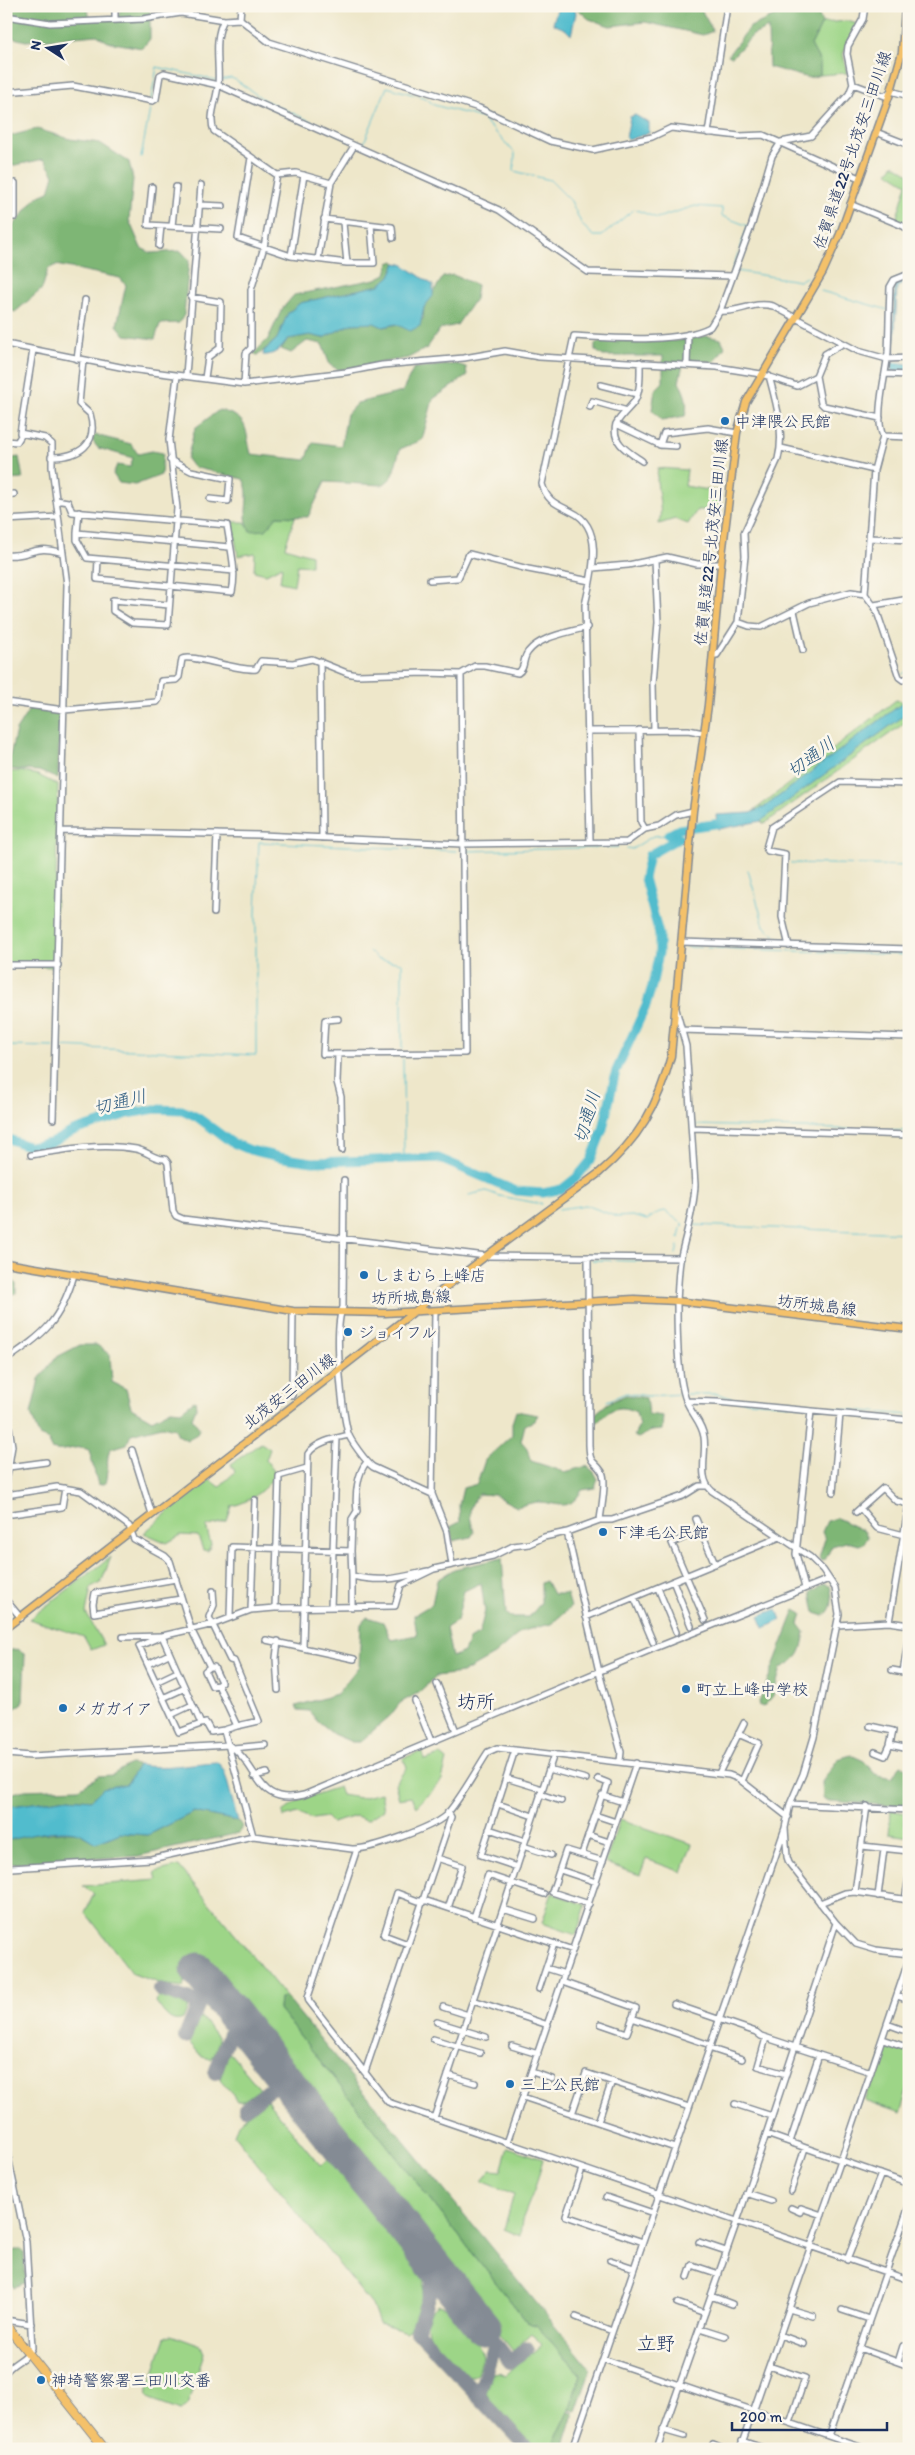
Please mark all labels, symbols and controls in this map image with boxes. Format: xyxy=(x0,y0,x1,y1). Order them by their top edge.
north arrow xyxy=(22,22,72,72)
text: N xyxy=(26,39,45,52)
street label: 佐賀県道22号北茂安三田川線 xyxy=(809,48,895,252)
place label: 中津隈公民館 xyxy=(735,412,831,431)
marker: 中津隈公民館 xyxy=(719,415,731,427)
street label: 佐賀県道22号北茂安三田川線 xyxy=(691,437,731,647)
water label: 切通川 xyxy=(783,732,839,782)
water label: 切通川 xyxy=(91,1085,149,1119)
water label: 切通川 xyxy=(569,1088,605,1146)
place label: しまむら上峰店 xyxy=(374,1266,486,1285)
marker: しまむら上峰店 xyxy=(358,1269,370,1281)
street label: 坊所城島線 xyxy=(371,1286,451,1308)
street label: 坊所城島線 xyxy=(776,1291,858,1319)
place label: ジョイフル xyxy=(358,1323,437,1342)
marker: ジョイフル xyxy=(342,1326,354,1338)
street label: 北茂安三田川線 xyxy=(239,1349,339,1433)
place label: 下津毛公民館 xyxy=(613,1523,709,1542)
marker: 下津毛公民館 xyxy=(597,1526,609,1538)
place label: 町立上峰中学校 xyxy=(696,1680,808,1699)
marker: 町立上峰中学校 xyxy=(680,1683,692,1695)
district label: 坊所 xyxy=(457,1690,495,1713)
place label: メガガイア xyxy=(73,1699,152,1718)
marker: メガガイア xyxy=(57,1702,69,1714)
place label: 三上公民館 xyxy=(520,2075,600,2094)
marker: 三上公民館 xyxy=(504,2078,516,2090)
district label: 立野 xyxy=(637,2332,675,2355)
place label: 神埼警察署三田川交番 xyxy=(51,2371,211,2390)
marker: 神埼警察署三田川交番 xyxy=(35,2374,47,2386)
scale bar xyxy=(732,2400,888,2432)
text: 200 m xyxy=(740,2408,783,2426)

